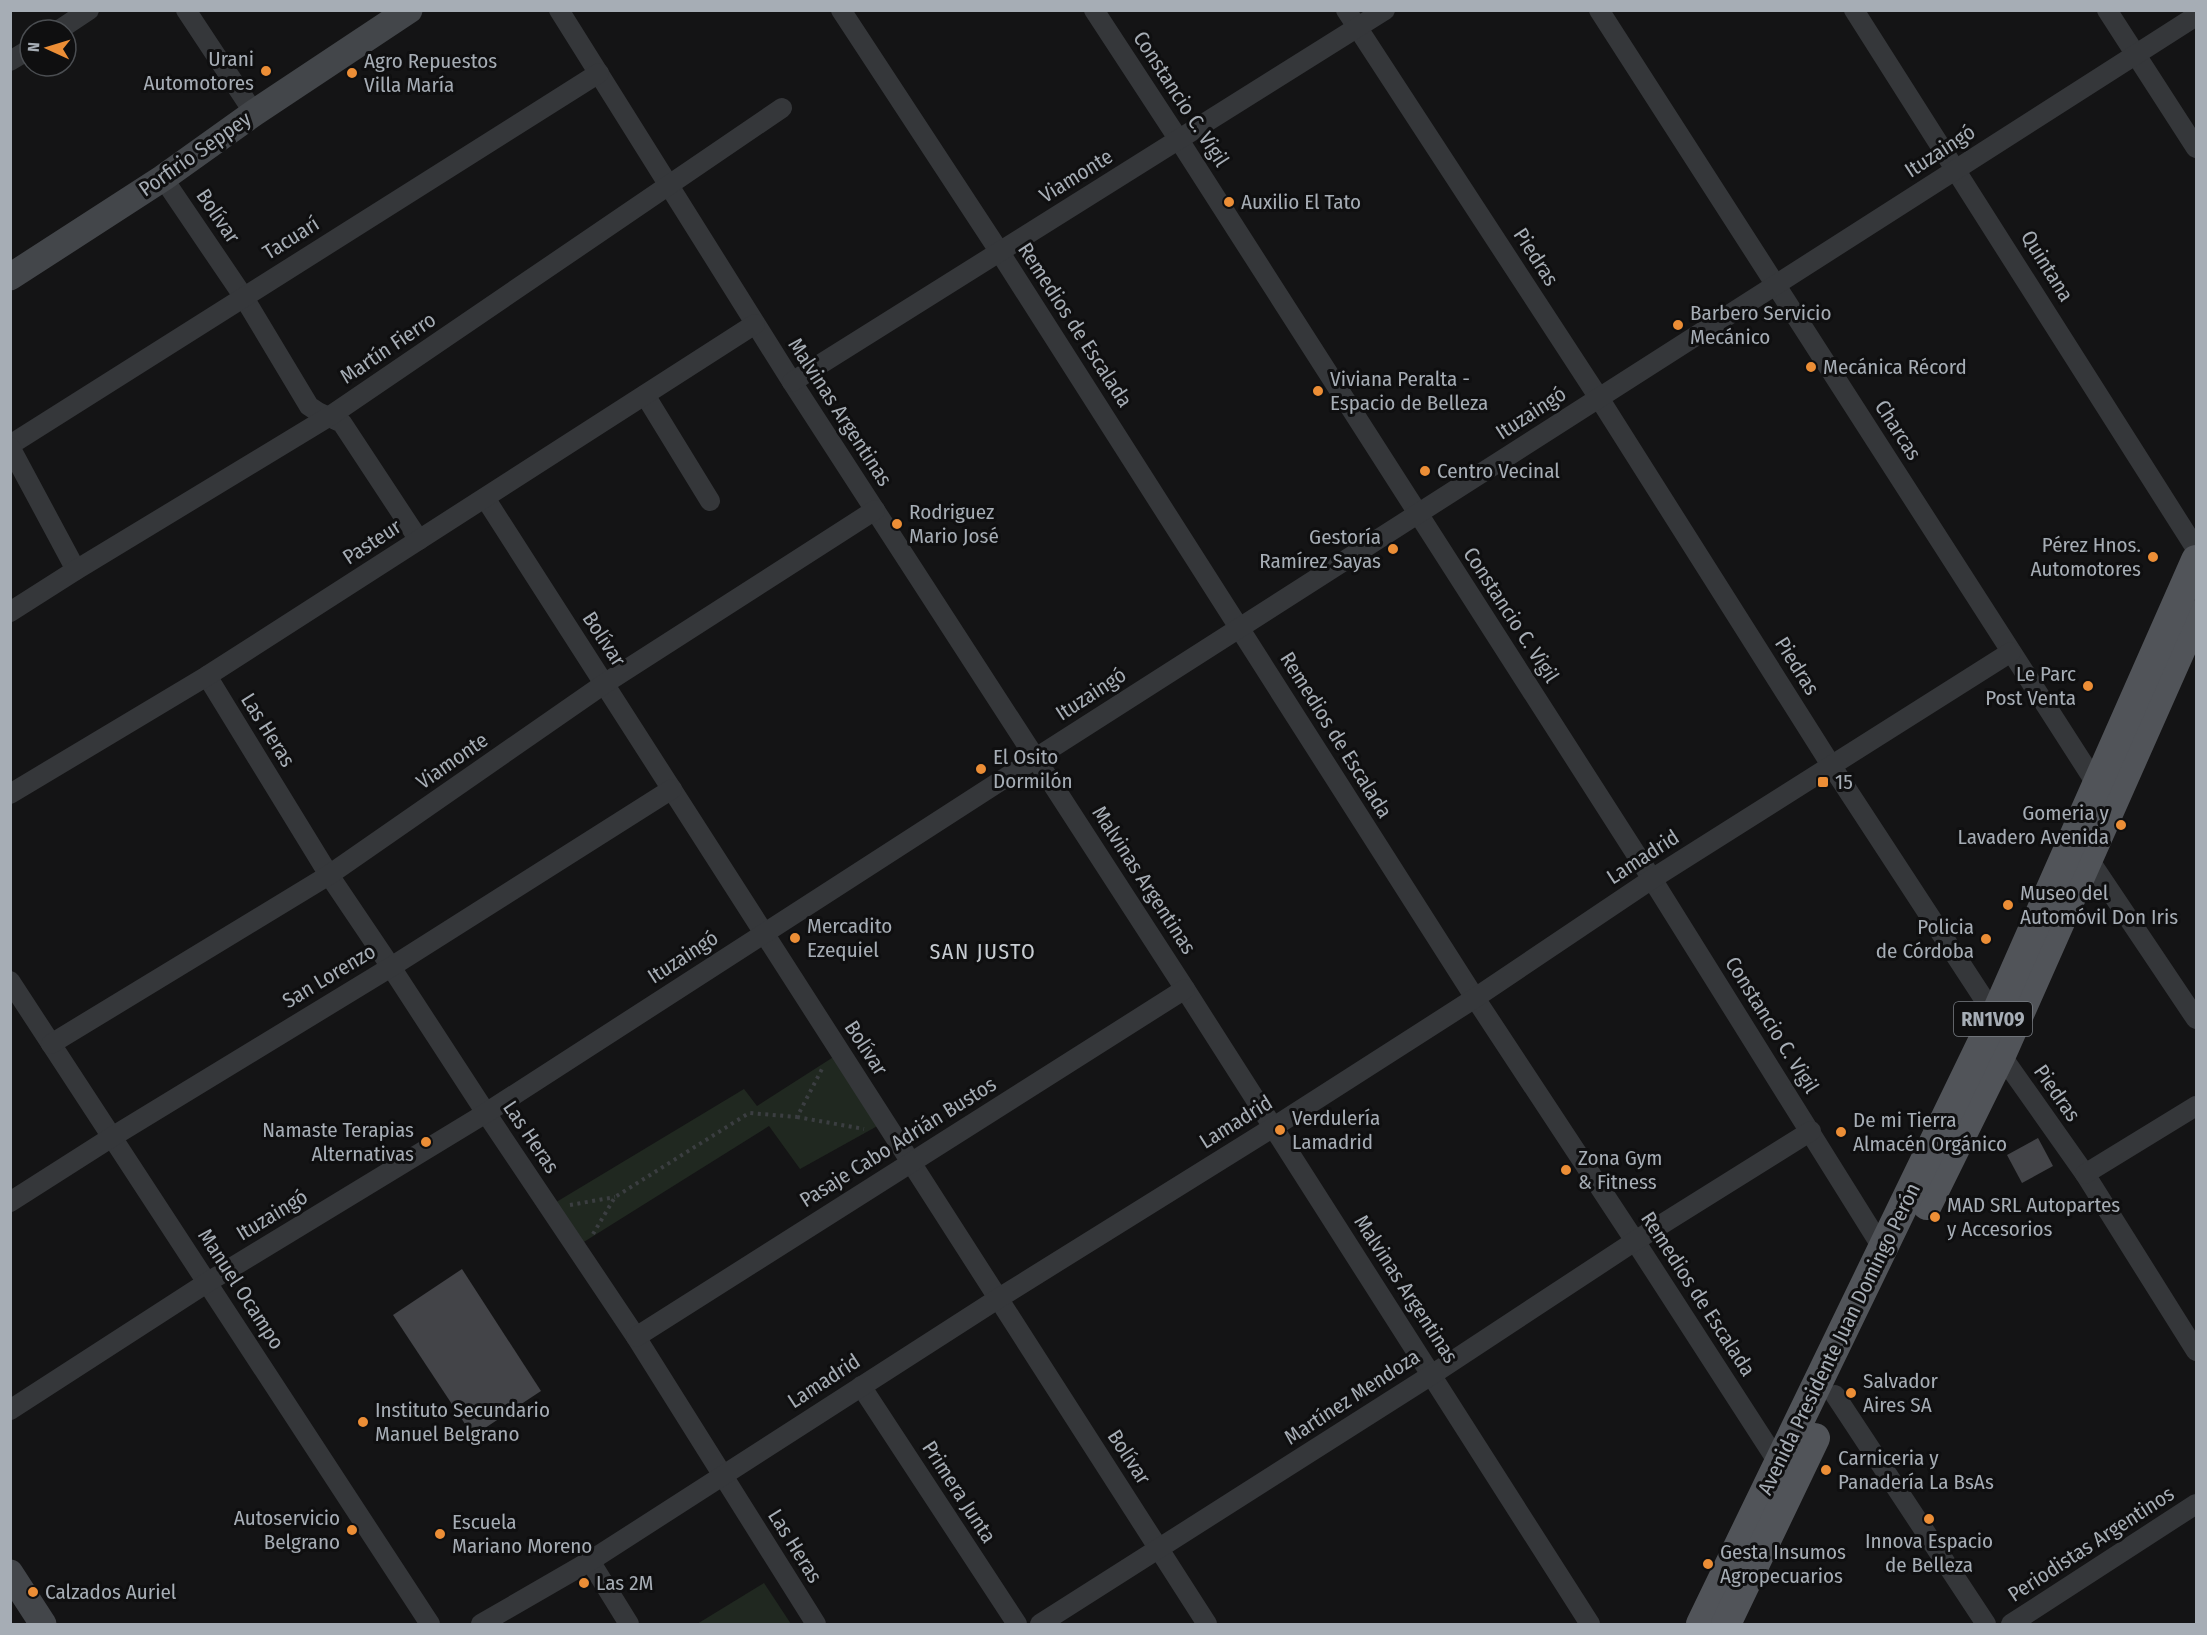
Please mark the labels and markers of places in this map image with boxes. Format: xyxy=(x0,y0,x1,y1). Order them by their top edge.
place label: Urani Automotores xyxy=(143,46,254,96)
place label: Agro Repuestos Villa María xyxy=(364,48,497,98)
marker: Urani Automotores xyxy=(259,64,273,78)
marker: Agro Repuestos Villa María xyxy=(345,66,359,80)
place label: Auxilio El Tato xyxy=(1241,189,1361,215)
marker: Auxilio El Tato xyxy=(1222,195,1236,209)
place label: Barbero Servicio Mecánico xyxy=(1690,300,1831,350)
marker: Barbero Servicio Mecánico xyxy=(1671,318,1685,332)
place label: Mecánica Récord xyxy=(1823,354,1967,380)
marker: Mecánica Récord xyxy=(1804,360,1818,374)
place label: Viviana Peralta - Espacio de Belleza xyxy=(1330,366,1488,416)
marker: Viviana Peralta - Espacio de Belleza xyxy=(1311,384,1325,398)
place label: Centro Vecinal xyxy=(1437,458,1560,484)
marker: Centro Vecinal xyxy=(1418,464,1432,478)
place label: Rodriguez Mario José xyxy=(909,499,999,549)
marker: Rodriguez Mario José xyxy=(890,517,904,531)
place label: Gestoría Ramírez Sayas xyxy=(1259,524,1381,574)
place label: Pérez Hnos. Automotores xyxy=(2030,532,2141,582)
marker: Gestoría Ramírez Sayas xyxy=(1386,542,1400,556)
marker: Pérez Hnos. Automotores xyxy=(2146,550,2160,564)
place label: Le Parc Post Venta xyxy=(1985,661,2076,711)
marker: Le Parc Post Venta xyxy=(2081,679,2095,693)
place label: El Osito Dormilón xyxy=(993,744,1073,794)
marker: El Osito Dormilón xyxy=(974,762,988,776)
place label: 15 xyxy=(1835,769,1853,795)
marker: 15 xyxy=(1816,775,1830,789)
place label: Gomeria y Lavadero Avenida xyxy=(1958,800,2110,850)
marker: Gomeria y Lavadero Avenida xyxy=(2114,818,2128,832)
place label: Museo del Automóvil Don Iris xyxy=(2020,880,2178,930)
marker: Museo del Automóvil Don Iris xyxy=(2001,898,2015,912)
place label: Mercadito Ezequiel xyxy=(807,913,892,963)
place label: Policia de Córdoba xyxy=(1876,914,1974,964)
marker: Mercadito Ezequiel xyxy=(788,931,802,945)
marker: Policia de Córdoba xyxy=(1979,932,1993,946)
place label: Verdulería Lamadrid xyxy=(1292,1105,1380,1155)
place label: De mi Tierra Almacén Orgánico xyxy=(1853,1107,2007,1157)
place label: Namaste Terapias Alternativas xyxy=(262,1117,414,1167)
marker: Verdulería Lamadrid xyxy=(1273,1123,1287,1137)
marker: De mi Tierra Almacén Orgánico xyxy=(1834,1125,1848,1139)
marker: Namaste Terapias Alternativas xyxy=(419,1135,433,1149)
place label: Zona Gym & Fitness xyxy=(1578,1145,1662,1195)
marker: Zona Gym & Fitness xyxy=(1559,1163,1573,1177)
place label: MAD SRL Autopartes y Accesorios xyxy=(1947,1192,2120,1242)
marker: MAD SRL Autopartes y Accesorios xyxy=(1928,1210,1942,1224)
place label: Salvador Aires SA xyxy=(1863,1368,1938,1418)
marker: Salvador Aires SA xyxy=(1844,1386,1858,1400)
place label: Instituto Secundario Manuel Belgrano xyxy=(375,1397,550,1447)
marker: Instituto Secundario Manuel Belgrano xyxy=(356,1415,370,1429)
place label: Carniceria y Panadería La BsAs xyxy=(1838,1445,1994,1495)
marker: Carniceria y Panadería La BsAs xyxy=(1819,1463,1833,1477)
place label: Autoservicio Belgrano xyxy=(234,1505,340,1555)
place label: Escuela Mariano Moreno xyxy=(452,1509,592,1559)
marker: Innova Espacio de Belleza xyxy=(1922,1512,1936,1526)
marker: Autoservicio Belgrano xyxy=(345,1523,359,1537)
marker: Escuela Mariano Moreno xyxy=(433,1527,447,1541)
place label: Innova Espacio de Belleza xyxy=(1865,1528,1993,1578)
place label: Gesta Insumos Agropecuarios xyxy=(1720,1539,1846,1589)
marker: Gesta Insumos Agropecuarios xyxy=(1701,1557,1715,1571)
place label: Las 2M xyxy=(596,1570,653,1596)
marker: Las 2M xyxy=(577,1576,591,1590)
place label: Calzados Auriel xyxy=(45,1579,177,1605)
marker: Calzados Auriel xyxy=(26,1585,40,1599)

